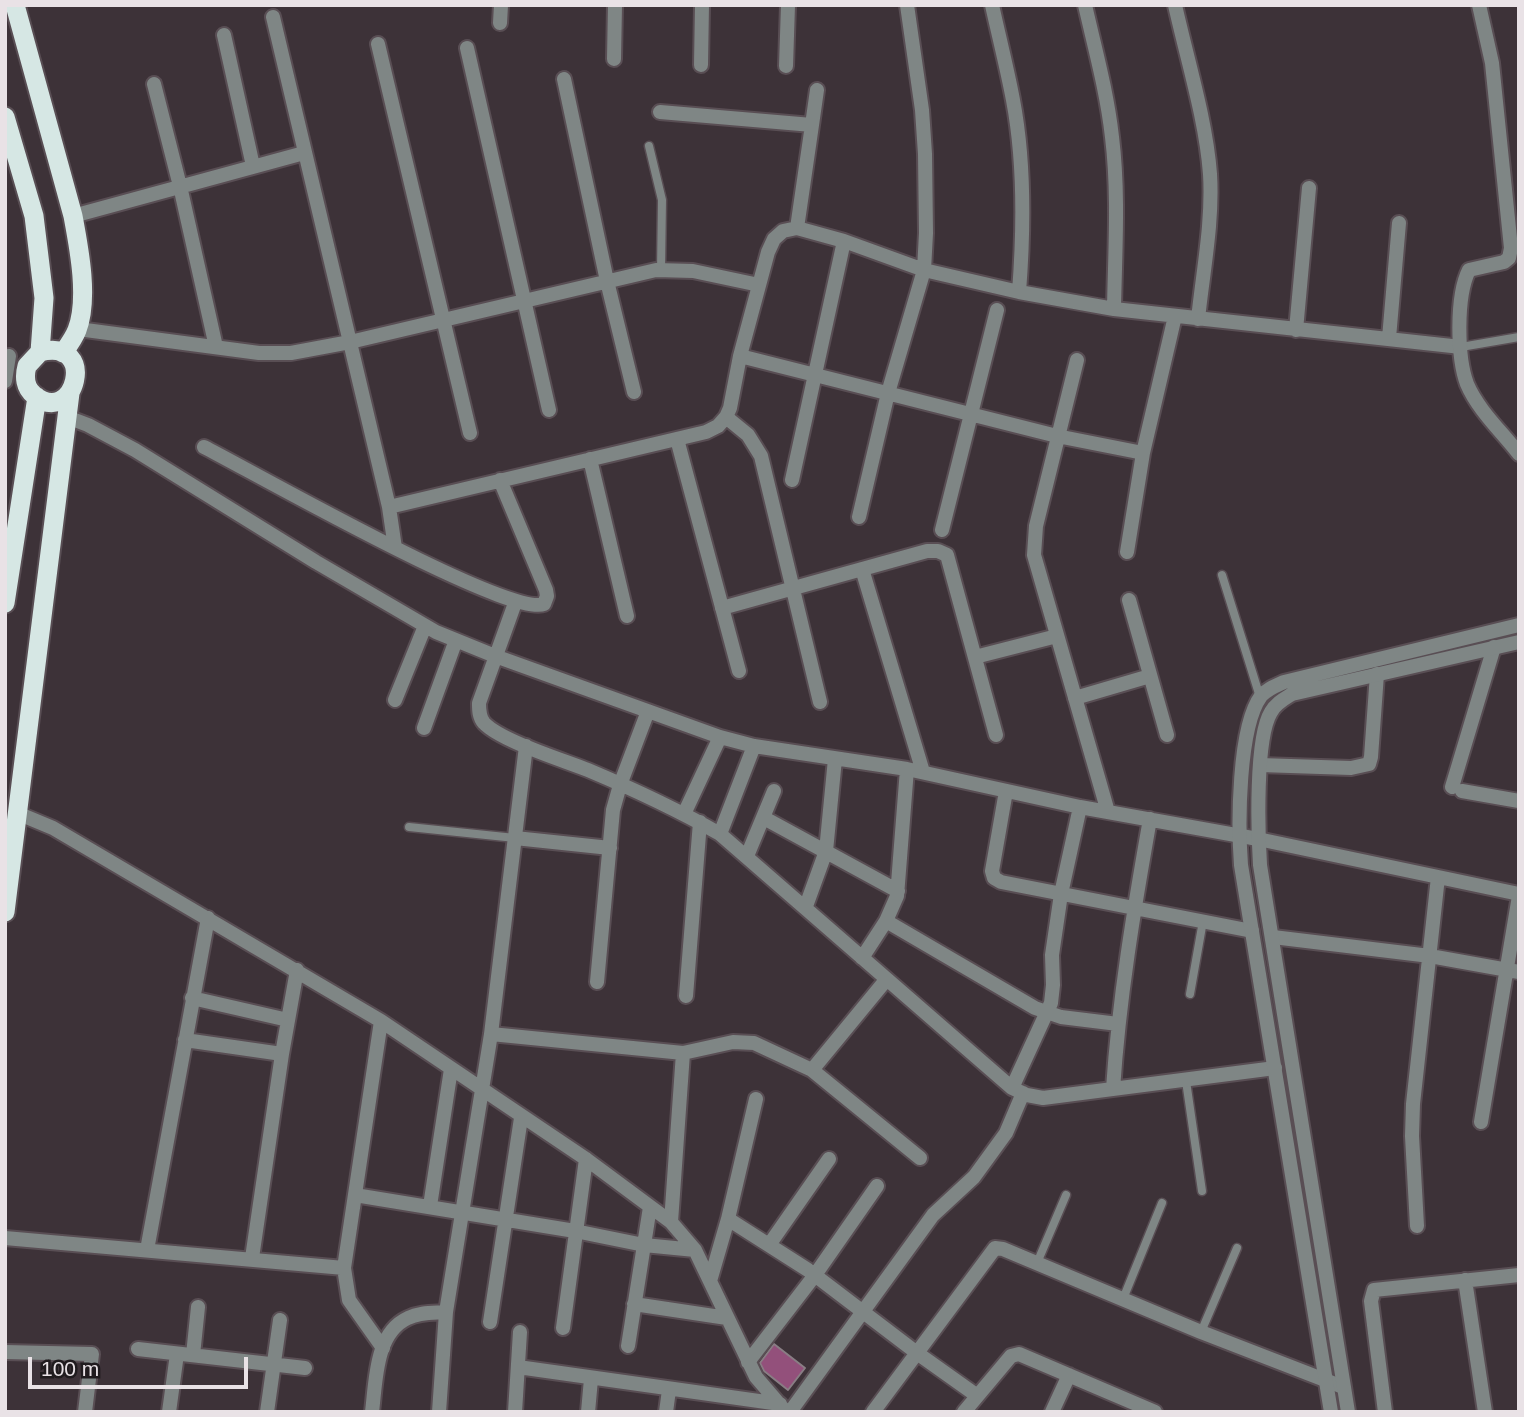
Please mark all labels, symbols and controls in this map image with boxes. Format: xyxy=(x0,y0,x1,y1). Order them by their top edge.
scale bar xyxy=(32,1344,252,1388)
text: 100 m xyxy=(41,1357,99,1380)

